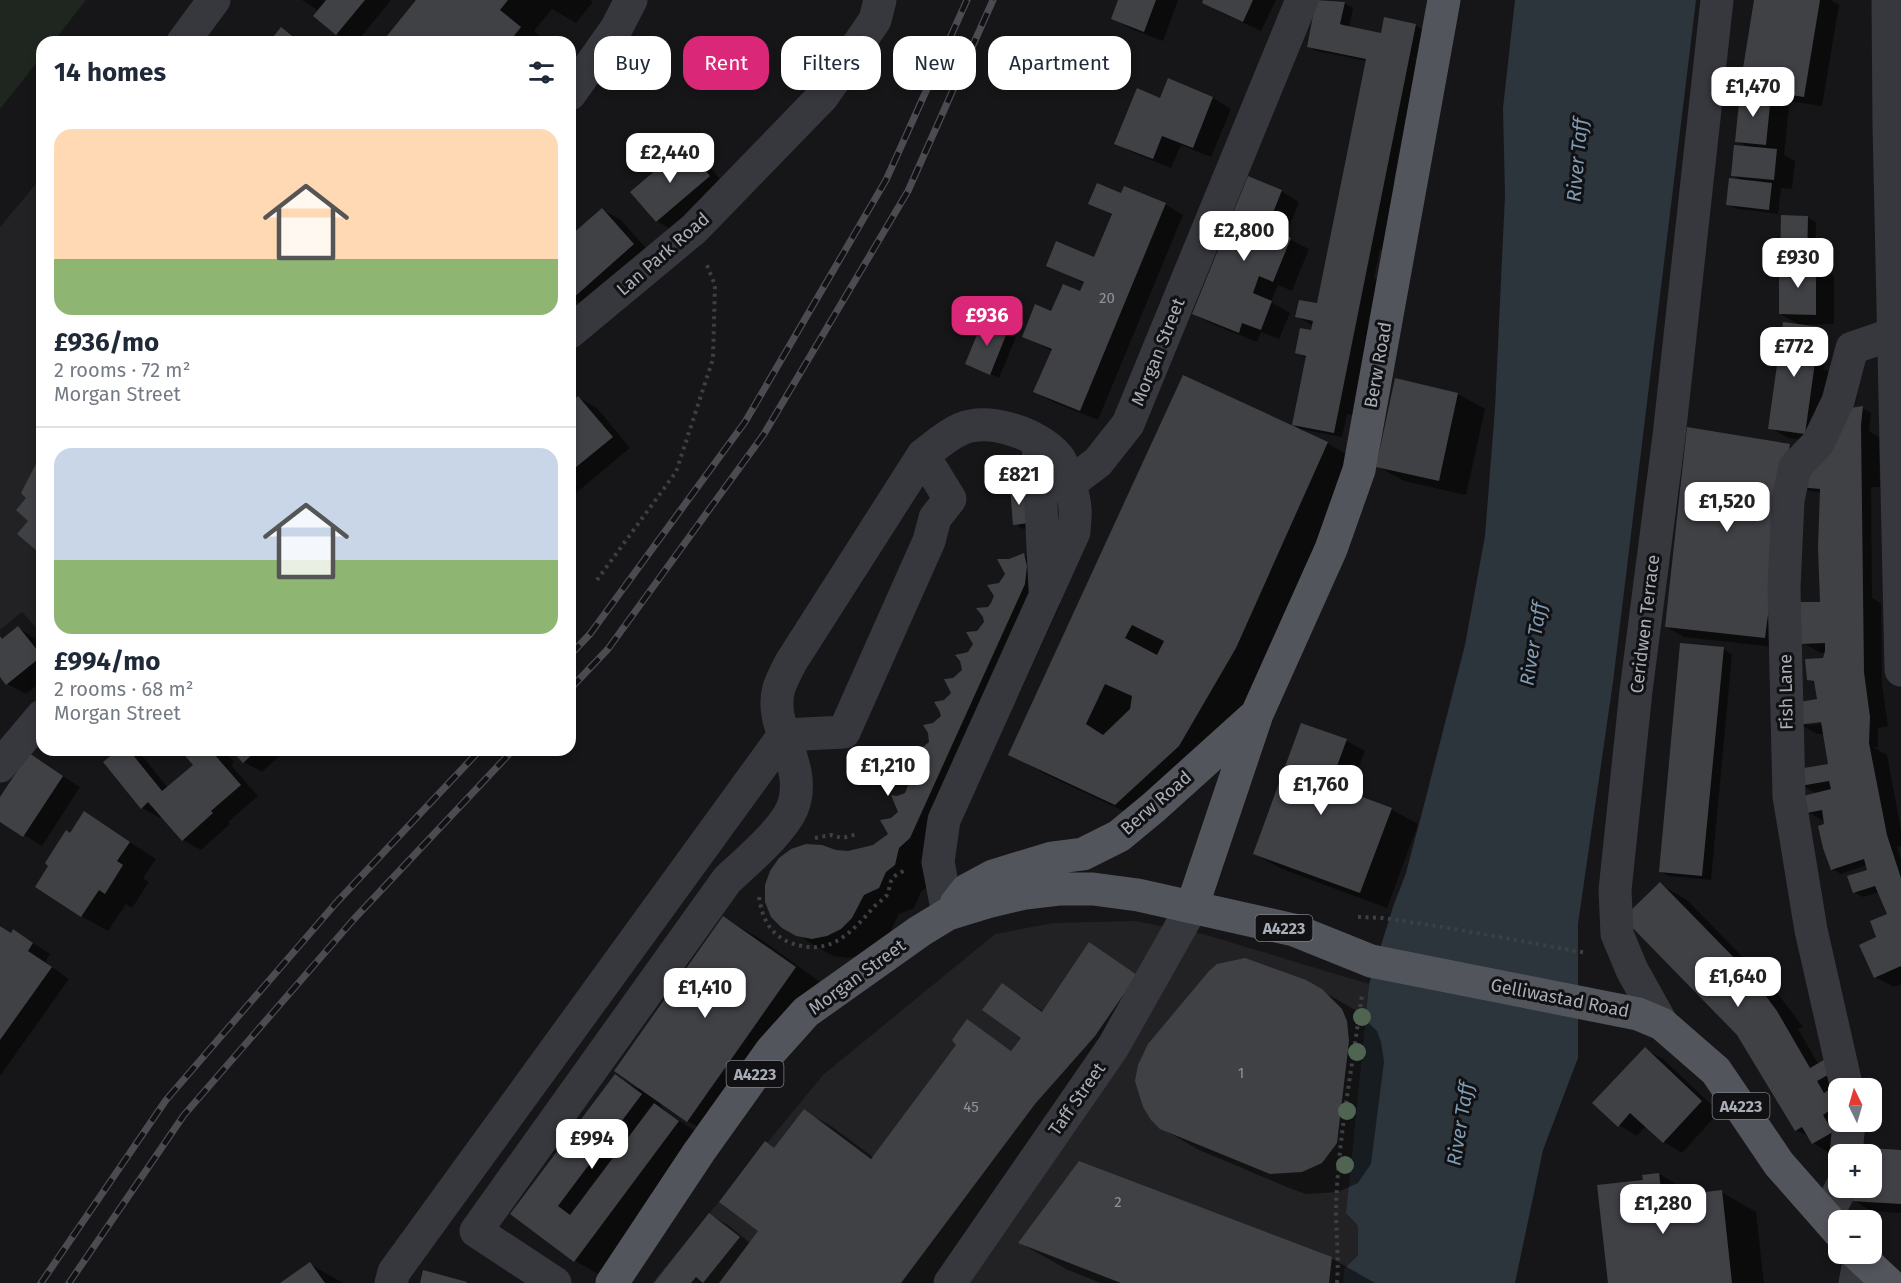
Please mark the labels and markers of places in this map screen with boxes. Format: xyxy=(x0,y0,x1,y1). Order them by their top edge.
pin: £1,470 xyxy=(1704,67,1802,118)
pin: £2,440 xyxy=(621,133,719,184)
pin: £2,800 xyxy=(1195,211,1293,262)
pin: £930 xyxy=(1762,238,1834,289)
pin: £936 xyxy=(951,296,1023,347)
pin: £772 xyxy=(1758,327,1830,378)
pin: £821 xyxy=(983,455,1055,506)
pin: £1,520 xyxy=(1678,482,1776,533)
pin: £1,210 xyxy=(839,746,937,797)
pin: £1,760 xyxy=(1272,765,1370,816)
pin: £1,640 xyxy=(1689,957,1787,1008)
pin: £1,410 xyxy=(656,968,754,1019)
pin: £994 xyxy=(556,1119,628,1170)
pin: £1,280 xyxy=(1614,1184,1712,1235)

